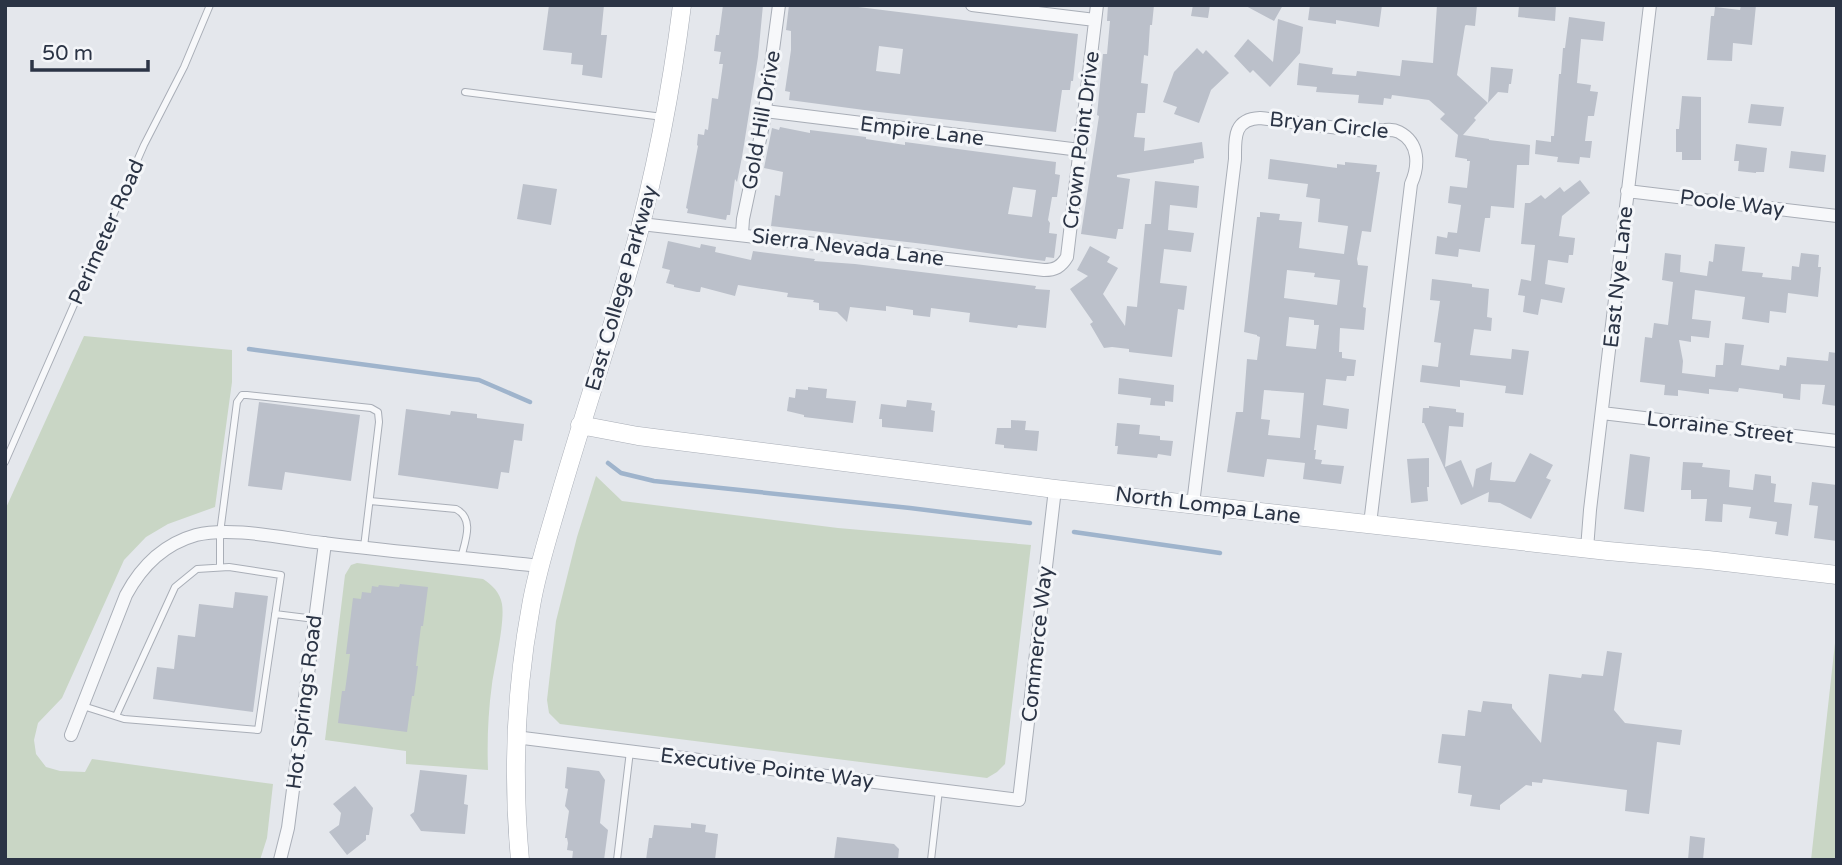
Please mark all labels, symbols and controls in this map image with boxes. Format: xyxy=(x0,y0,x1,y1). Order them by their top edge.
scale bar xyxy=(32,28,147,72)
text: 50 m xyxy=(42,41,93,66)
street label: Gold Hill Drive xyxy=(737,48,786,192)
street label: Crown Point Drive xyxy=(1058,49,1105,231)
street label: Bryan Circle xyxy=(1268,107,1390,144)
street label: Empire Lane xyxy=(859,111,985,152)
street label: Perimeter Road xyxy=(63,156,150,309)
street label: East College Parkway xyxy=(580,182,663,394)
street label: Poole Way xyxy=(1678,185,1786,222)
street label: East Nye Lane xyxy=(1599,205,1638,349)
street label: Sierra Nevada Lane xyxy=(750,223,946,272)
street label: Lorraine Street xyxy=(1645,406,1795,449)
street label: North Lompa Lane xyxy=(1114,482,1302,529)
street label: Commerce Way xyxy=(1017,565,1058,723)
street label: Hot Springs Road xyxy=(281,614,328,791)
street label: Executive Pointe Way xyxy=(659,743,875,794)

